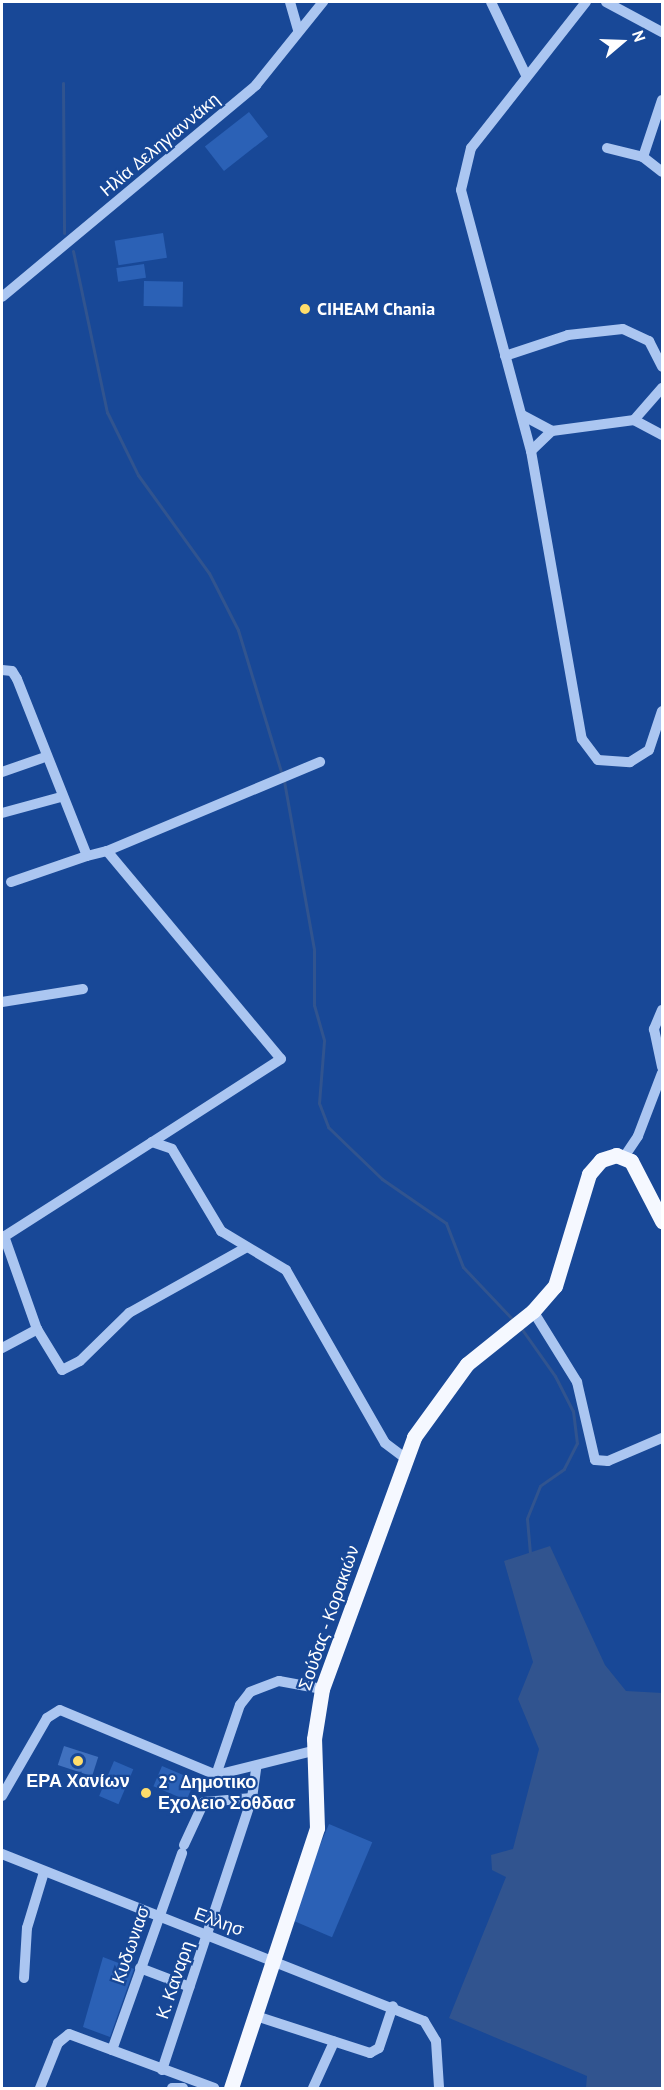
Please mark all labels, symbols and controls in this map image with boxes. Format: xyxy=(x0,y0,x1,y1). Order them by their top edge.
north arrow xyxy=(592,12,652,72)
text: N xyxy=(628,28,650,44)
street label: Ηλία Δεληγιαννάκη xyxy=(96,89,224,201)
place label: CIHEAM Chania xyxy=(317,298,436,320)
marker: CIHEAM Chania xyxy=(298,302,312,316)
street label: Σούδας - Κορακιών xyxy=(294,1541,364,1695)
marker: ΕΡΑ Χανίων xyxy=(71,1754,85,1768)
place label: ΕΡΑ Χανίων xyxy=(26,1770,130,1792)
place label: 2° Δημοτικο Εχολειο Σοθδασ xyxy=(158,1772,296,1814)
marker: 2° Δημοτικο Εχολειο Σοθδασ xyxy=(139,1786,153,1800)
street label: Κυδωνιασ xyxy=(108,1903,154,1987)
street label: Ελλησ xyxy=(191,1903,247,1941)
street label: Κ. Καναρη xyxy=(151,1937,199,2023)

